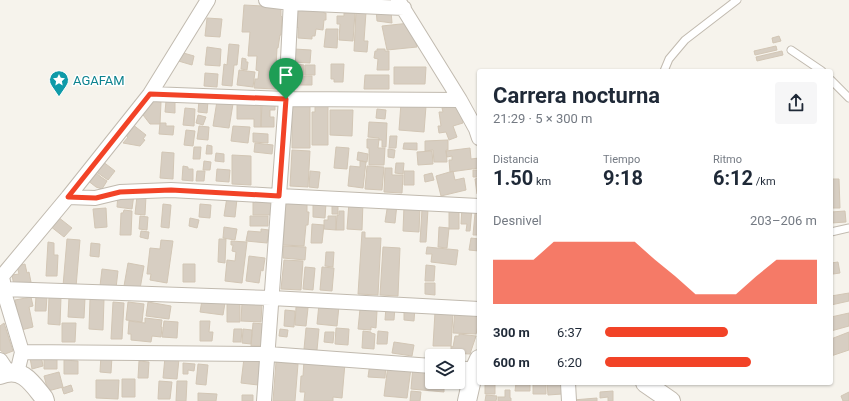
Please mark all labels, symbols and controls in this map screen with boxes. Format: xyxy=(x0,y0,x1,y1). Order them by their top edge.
pin xyxy=(269,58,303,99)
icon: arrive xyxy=(275,64,297,86)
place icon: AGAFAM xyxy=(48,69,70,97)
place label: AGAFAM xyxy=(73,73,125,88)
button: share xyxy=(775,82,817,124)
text: Carrera nocturna xyxy=(493,83,660,108)
text: 21:29 · 5 × 300 m xyxy=(493,111,592,126)
text: Distancia xyxy=(493,153,539,166)
text: Tiempo xyxy=(603,153,640,166)
text: Ritmo xyxy=(713,153,742,166)
text: 1.50 xyxy=(493,166,533,190)
text: 9:18 xyxy=(603,166,643,190)
text: 6:12 xyxy=(713,166,753,190)
text: km xyxy=(533,175,551,188)
text: /km xyxy=(753,175,776,188)
text: Desnivel xyxy=(493,213,542,228)
text: 203–206 m xyxy=(750,213,817,228)
text: 300 m xyxy=(493,325,530,340)
text: 6:37 xyxy=(557,325,582,340)
map controls xyxy=(425,349,465,389)
button: layers xyxy=(425,349,465,389)
text: 600 m xyxy=(493,355,530,370)
text: 6:20 xyxy=(557,355,582,370)

